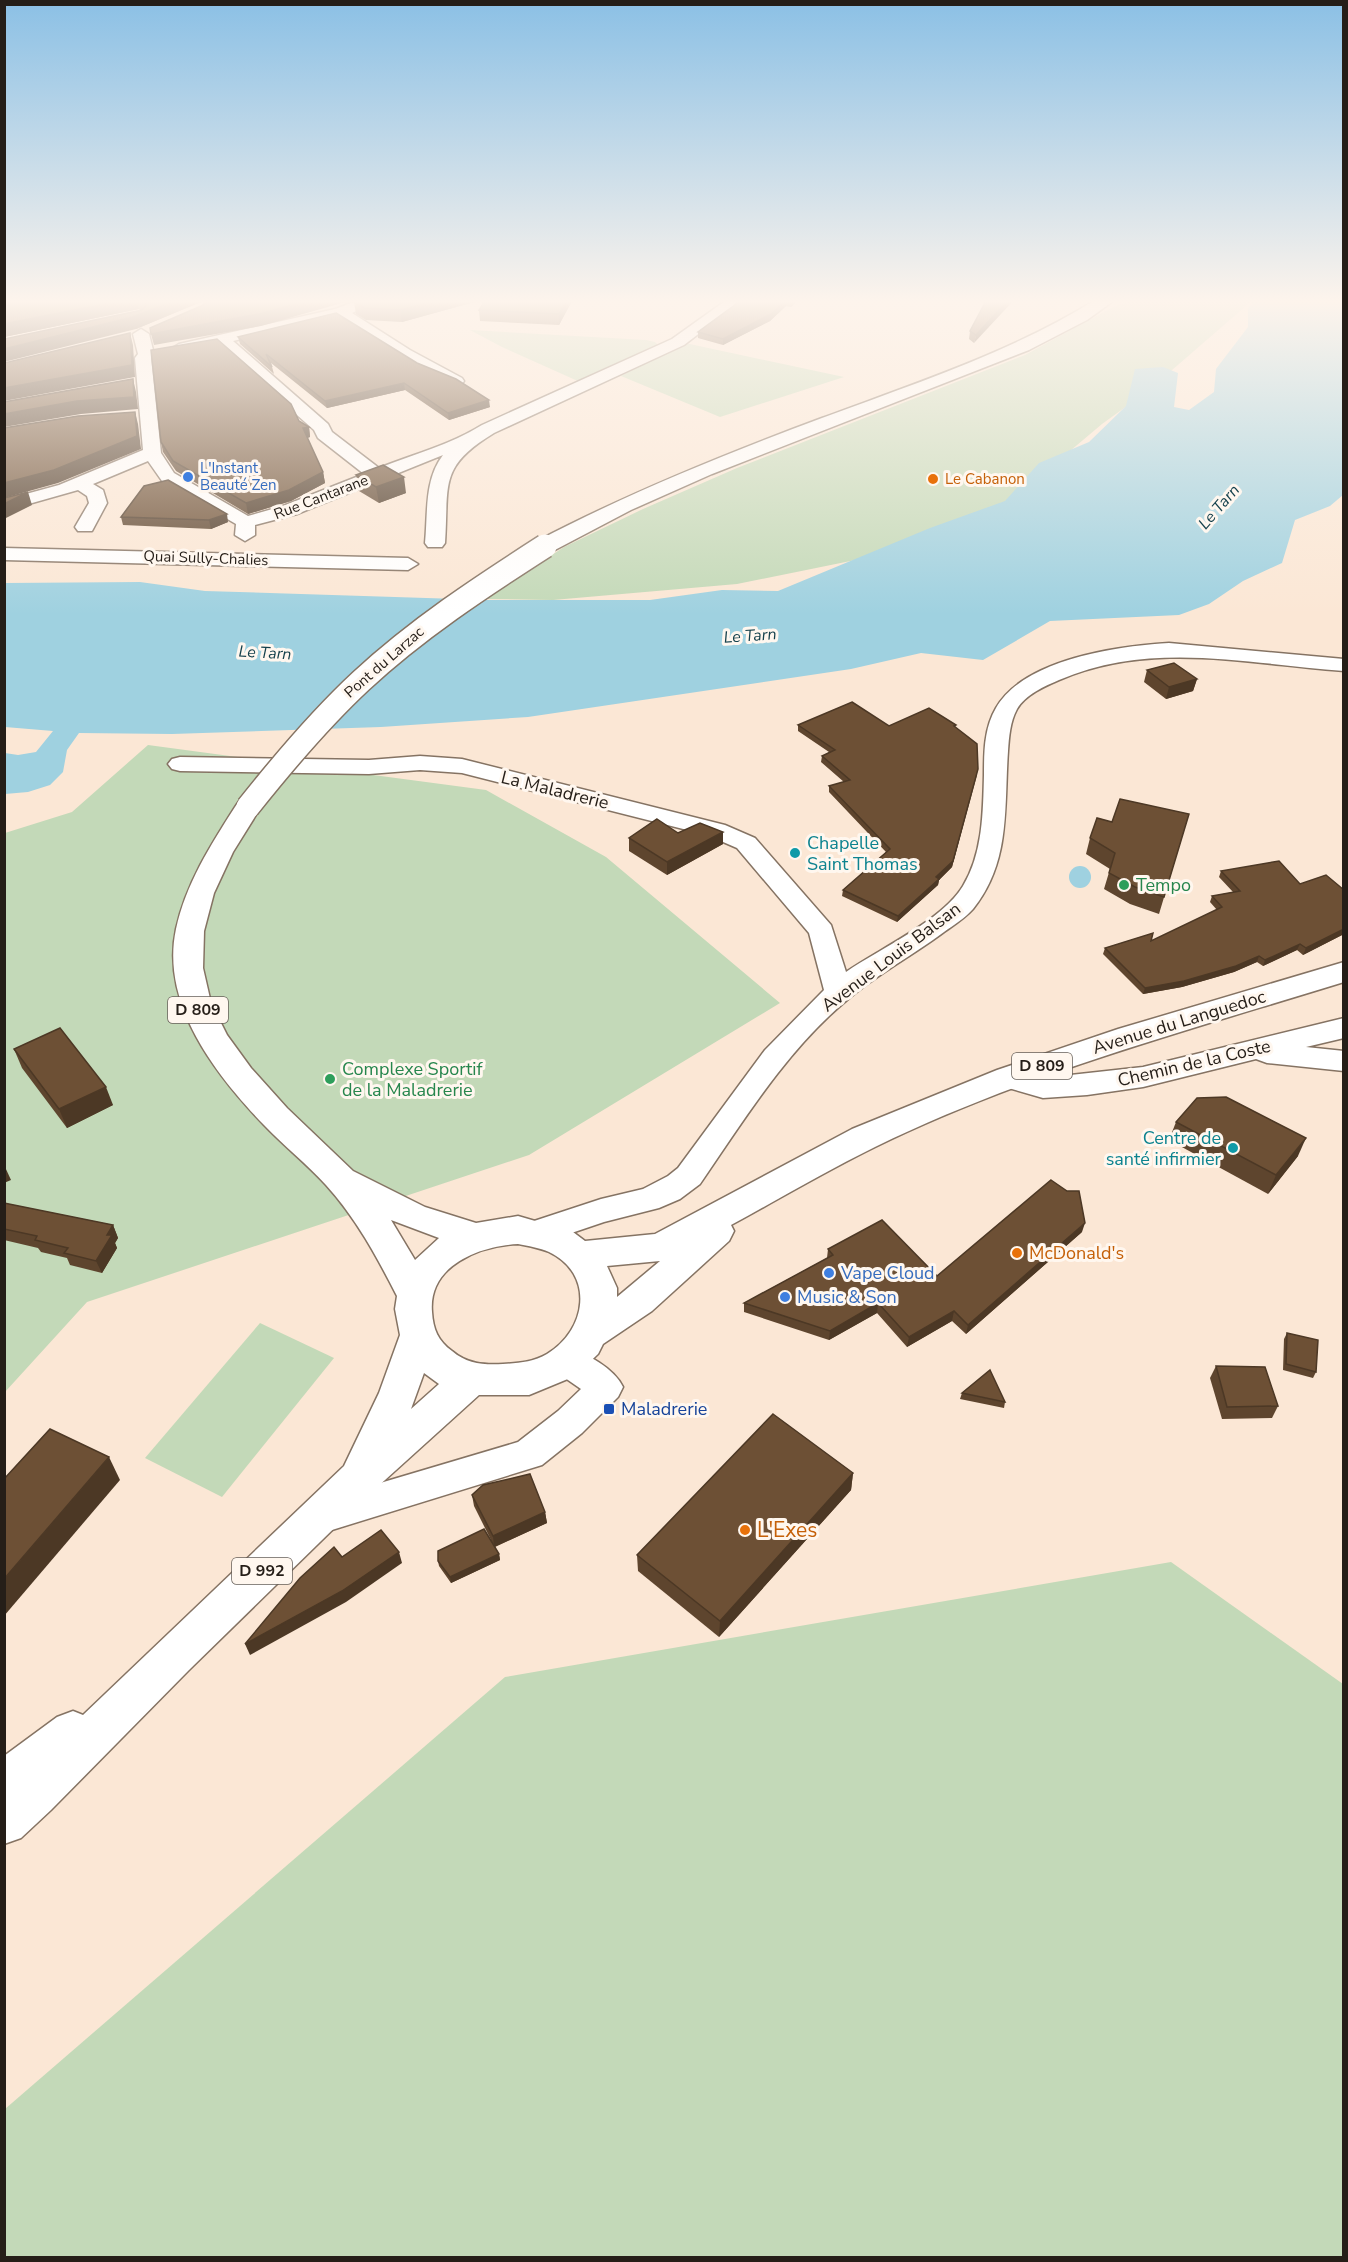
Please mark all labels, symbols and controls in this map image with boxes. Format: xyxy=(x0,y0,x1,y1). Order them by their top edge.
place label: L'Instant Beauté Zen xyxy=(200,458,277,495)
place label: Le Cabanon xyxy=(945,469,1025,489)
marker: L'Instant Beauté Zen xyxy=(181,470,195,484)
street label: Rue Cantarane xyxy=(271,470,371,524)
marker: Le Cabanon xyxy=(926,472,940,486)
water label: Le Tarn xyxy=(1193,480,1245,534)
street label: Quai Sully-Chalies xyxy=(143,546,269,570)
street label: Pont du Larzac xyxy=(340,622,428,702)
water label: Le Tarn xyxy=(723,623,777,649)
water label: Le Tarn xyxy=(238,641,292,665)
street label: La Maladrerie xyxy=(499,765,611,815)
place label: Chapelle Saint Thomas xyxy=(807,831,918,876)
marker: Chapelle Saint Thomas xyxy=(788,846,802,860)
place label: Tempo xyxy=(1136,873,1191,897)
marker: Tempo xyxy=(1117,878,1131,892)
street label: Avenue Louis Balsan xyxy=(816,897,966,1017)
street label: Avenue du Languedoc xyxy=(1090,984,1268,1060)
road number: D 809 xyxy=(168,997,228,1023)
street label: Chemin de la Coste xyxy=(1115,1034,1273,1092)
road number: D 809 xyxy=(1012,1053,1072,1079)
place label: Complexe Sportif de la Maladrerie xyxy=(342,1057,484,1102)
marker: Complexe Sportif de la Maladrerie xyxy=(323,1072,337,1086)
place label: Centre de santé infirmier xyxy=(1106,1126,1222,1171)
marker: Centre de santé infirmier xyxy=(1226,1141,1240,1155)
place label: McDonald's xyxy=(1029,1241,1124,1265)
marker: McDonald's xyxy=(1010,1246,1024,1260)
place label: Vape Cloud xyxy=(840,1261,935,1285)
marker: Vape Cloud xyxy=(822,1266,836,1280)
place label: Music & Son xyxy=(797,1285,897,1309)
marker: Music & Son xyxy=(778,1290,792,1304)
place label: Maladrerie xyxy=(621,1397,707,1421)
marker: Maladrerie xyxy=(602,1402,616,1416)
place label: L'Exes xyxy=(757,1516,817,1544)
marker: L'Exes xyxy=(738,1523,752,1537)
road number: D 992 xyxy=(232,1558,292,1584)

